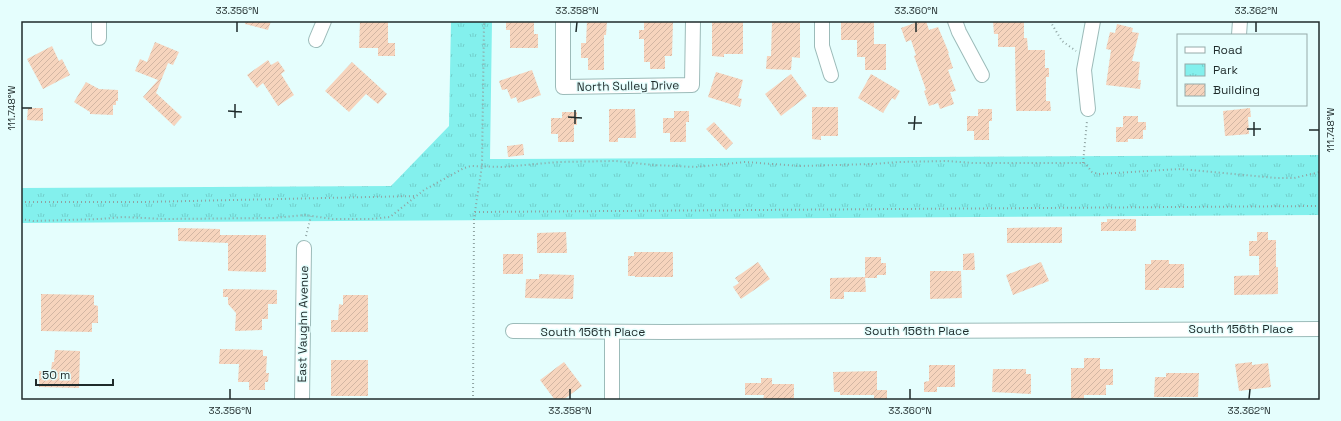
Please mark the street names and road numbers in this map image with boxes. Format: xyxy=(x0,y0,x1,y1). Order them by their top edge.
street label: North Sulley Drive xyxy=(577,77,679,95)
street label: East Vaughn Avenue xyxy=(294,265,312,383)
street label: South 156th Place xyxy=(1189,321,1293,337)
street label: South 156th Place xyxy=(865,323,969,339)
street label: South 156th Place xyxy=(541,324,645,340)

